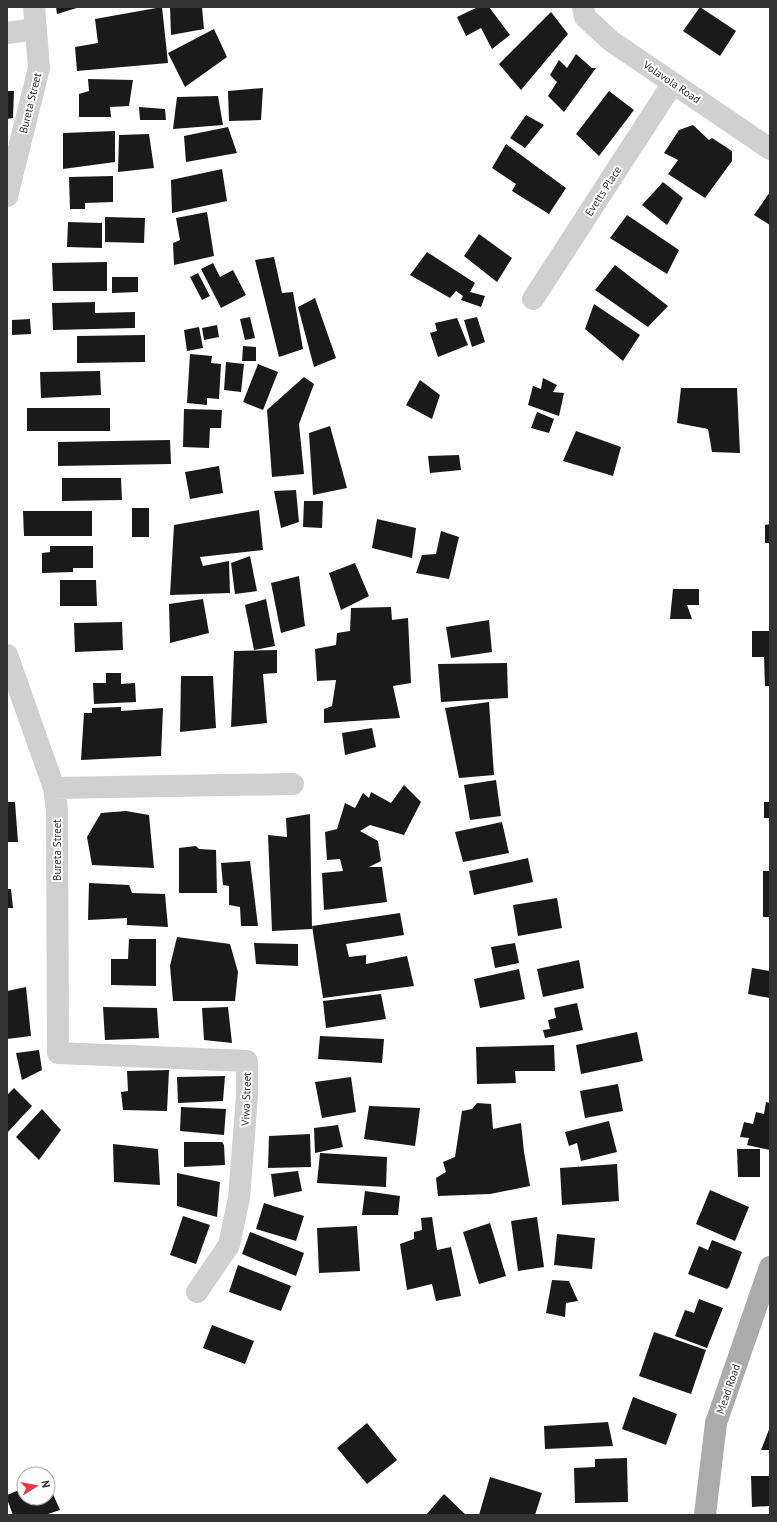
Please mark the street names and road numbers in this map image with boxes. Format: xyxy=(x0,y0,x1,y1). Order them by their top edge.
street label: Volavola Road xyxy=(640,57,703,106)
street label: Bureta Street xyxy=(16,71,44,135)
street label: Evetts Place xyxy=(582,163,625,219)
street label: Bureta Street xyxy=(50,819,64,881)
street label: Viwa Street xyxy=(238,1072,254,1127)
street label: Mead Road xyxy=(713,1362,743,1416)

